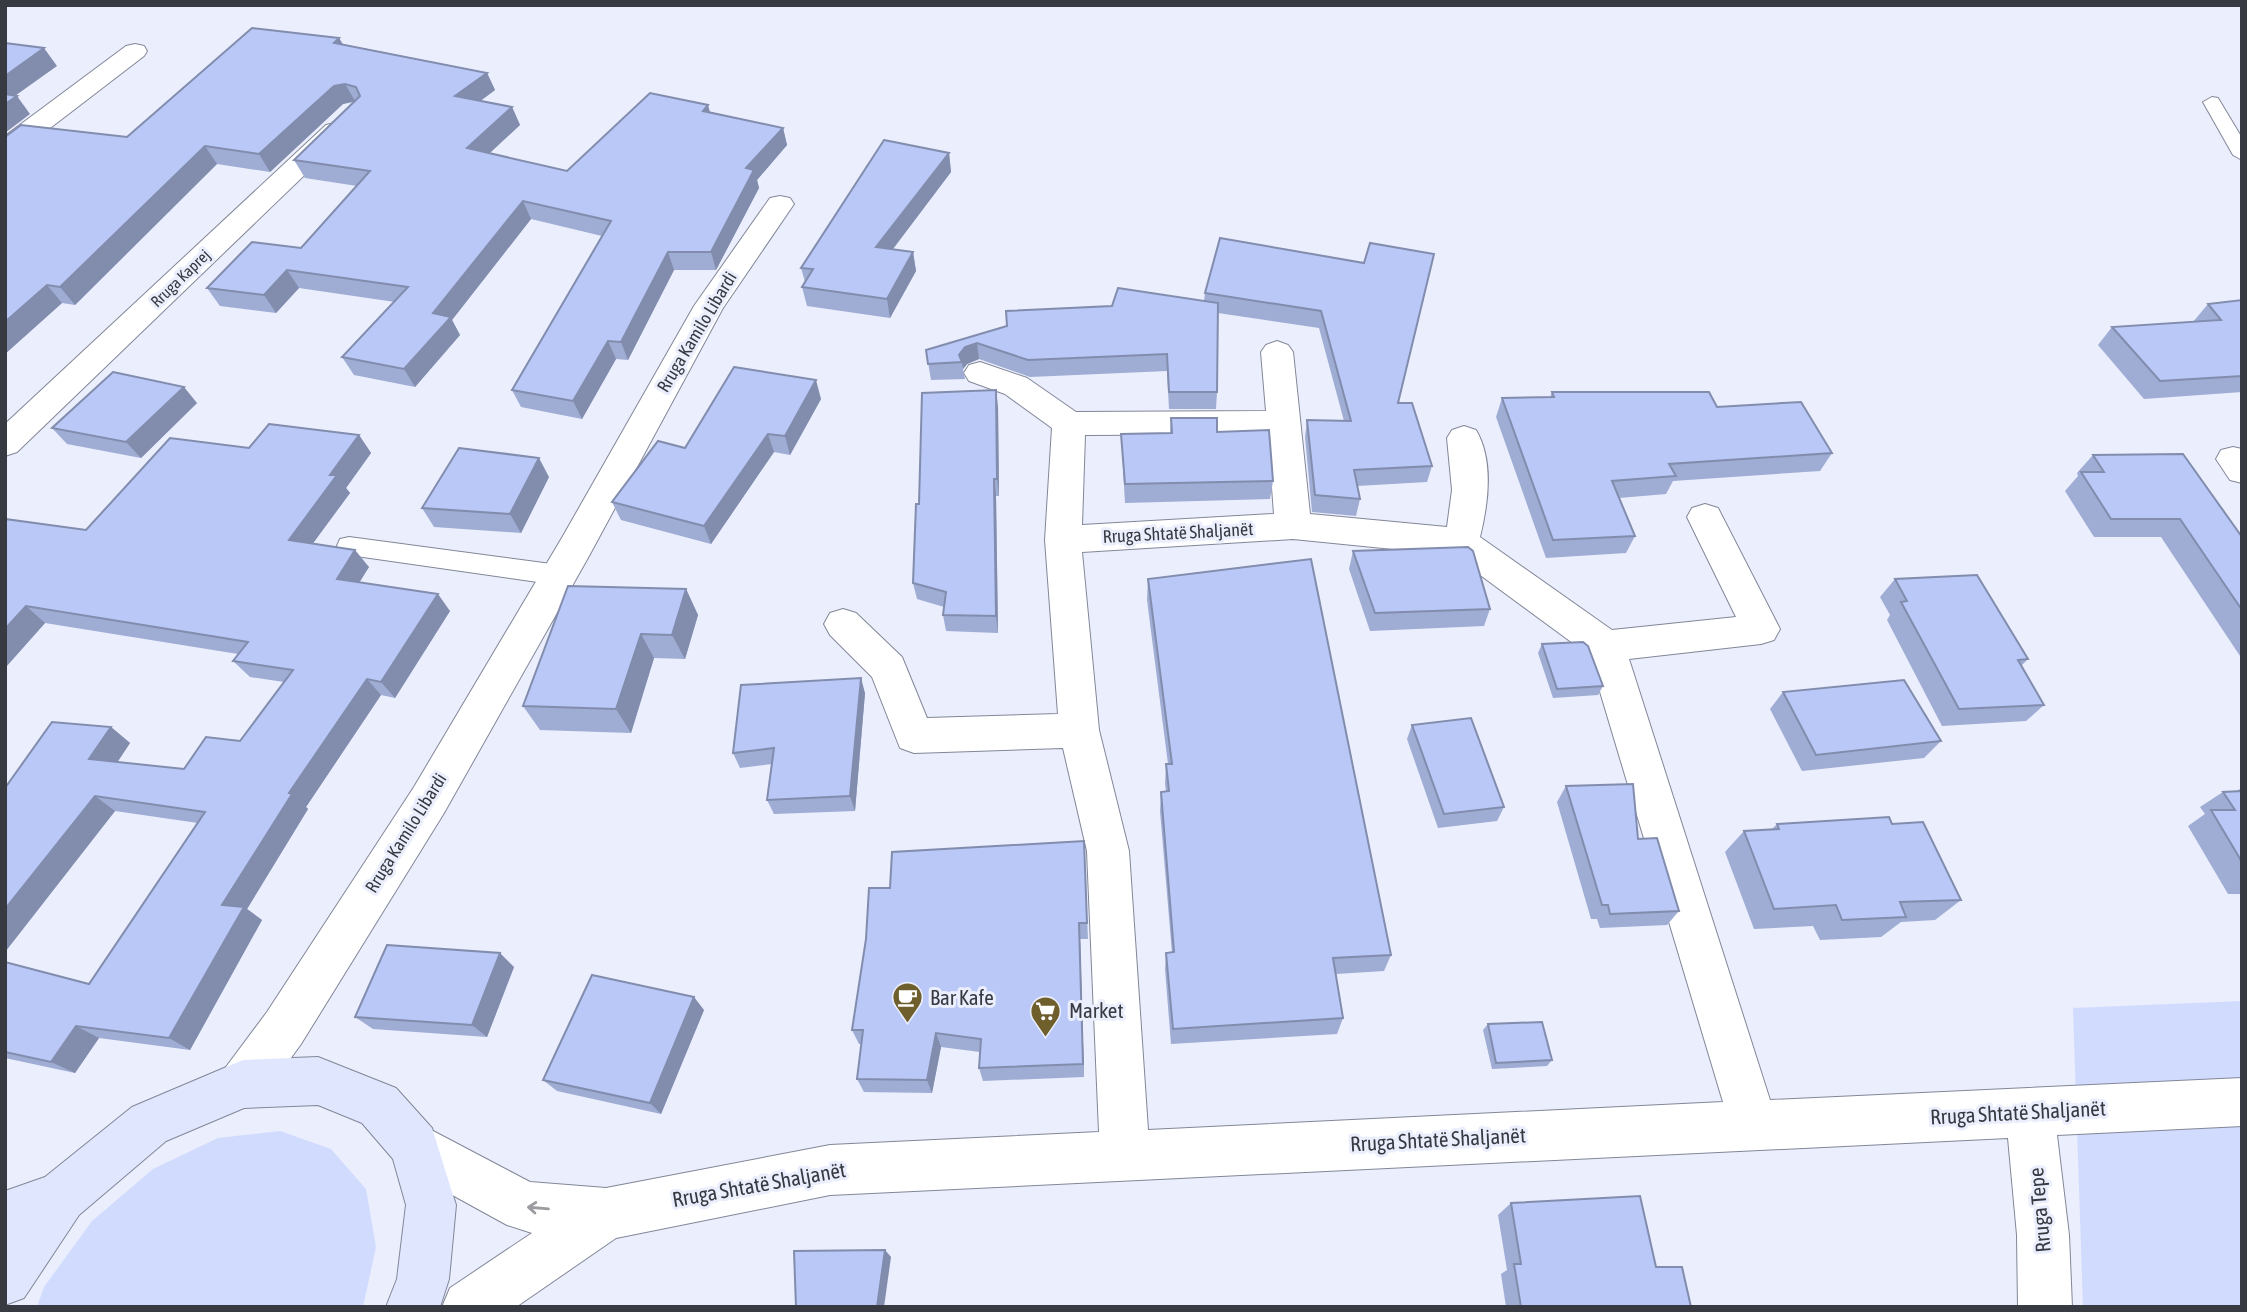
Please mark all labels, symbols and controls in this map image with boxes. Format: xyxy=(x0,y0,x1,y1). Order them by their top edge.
street label: Rruga Kaprej xyxy=(147,246,214,311)
street label: Rruga Kamilo Libardi xyxy=(652,268,741,396)
street label: Rruga Shtatë Shaljanët xyxy=(1102,518,1254,547)
street label: Rruga Kamilo Libardi xyxy=(360,769,451,896)
cafe icon: Bar Kafe xyxy=(890,981,924,1025)
place label: Bar Kafe xyxy=(930,985,994,1009)
supermarket icon: Market xyxy=(1029,994,1063,1038)
place label: Market xyxy=(1069,998,1123,1022)
street label: Rruga Shtatë Shaljanët xyxy=(1930,1095,2106,1129)
street label: Rruga Shtatë Shaljanët xyxy=(1350,1122,1526,1156)
street label: Rruga Shtatë Shaljanët xyxy=(670,1157,848,1211)
street label: Rruga Tepe xyxy=(2023,1167,2055,1254)
one-way arrow xyxy=(527,1201,550,1214)

